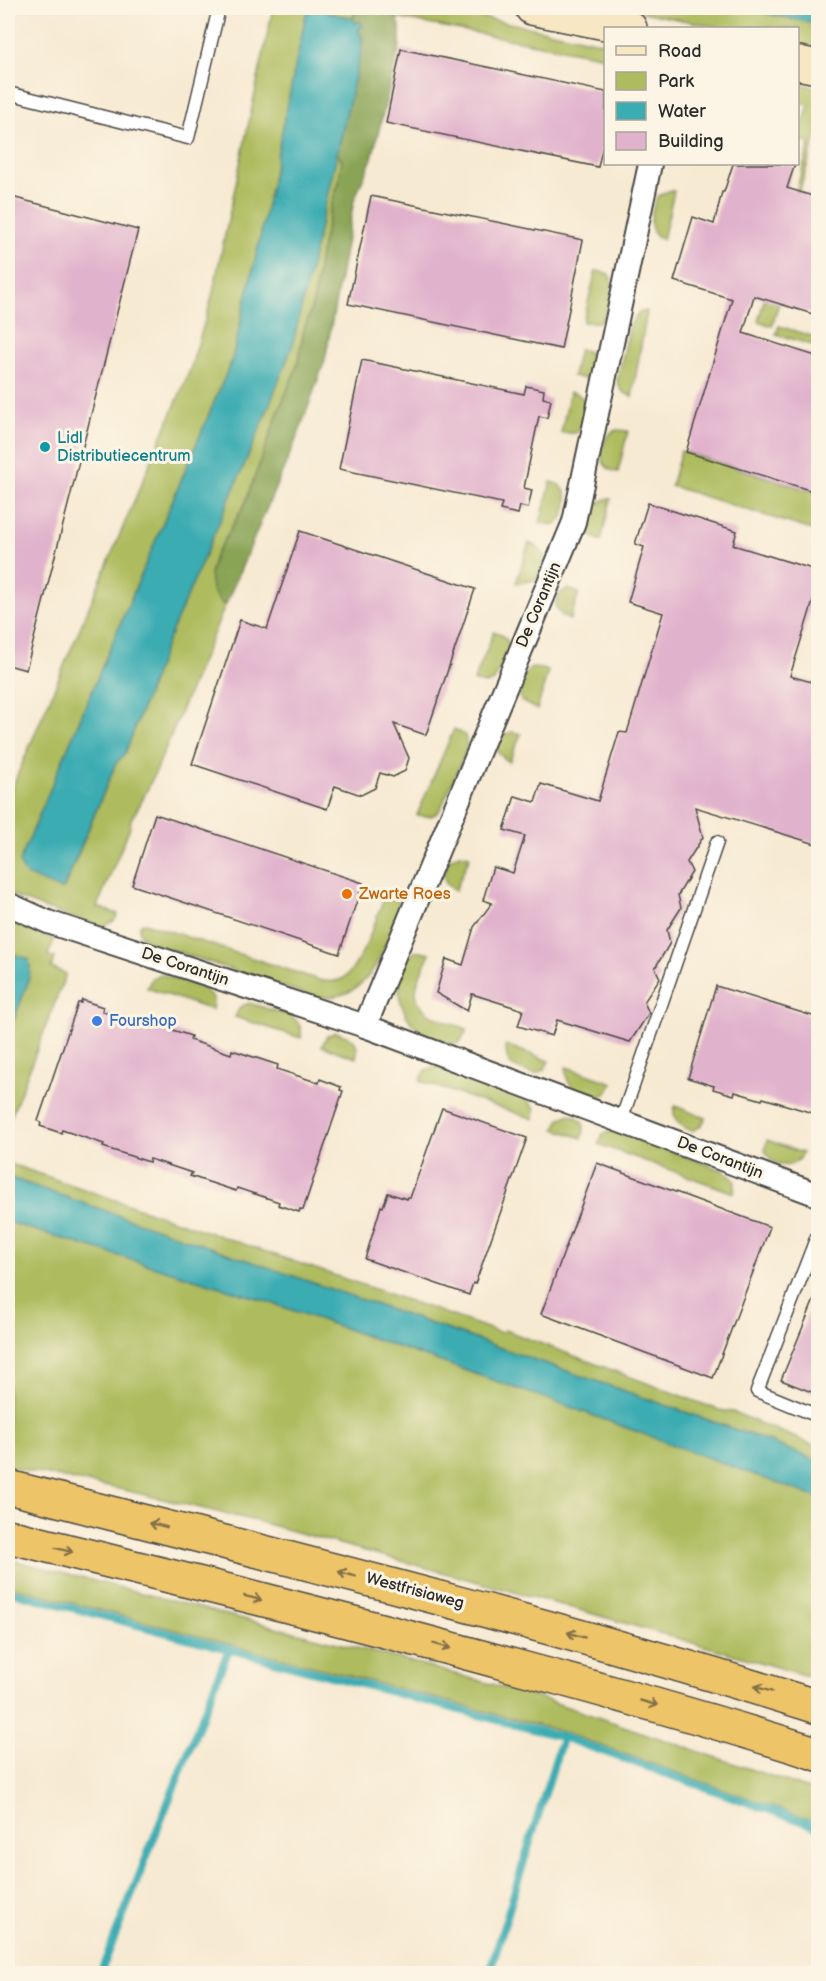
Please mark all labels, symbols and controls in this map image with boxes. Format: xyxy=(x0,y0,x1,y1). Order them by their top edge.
legend xyxy=(604,27,799,165)
text: Road xyxy=(658,41,702,62)
text: Park xyxy=(658,71,694,92)
text: Water xyxy=(658,101,706,122)
text: Building xyxy=(658,131,724,152)
place label: Lidl Distributiecentrum xyxy=(57,429,191,466)
marker: Lidl Distributiecentrum xyxy=(38,440,52,454)
street label: De Corantijn xyxy=(513,560,565,650)
place label: Zwarte Roes xyxy=(358,885,451,904)
marker: Zwarte Roes xyxy=(340,887,354,901)
street label: De Corantijn xyxy=(139,944,231,990)
place label: Fourshop xyxy=(109,1012,177,1031)
marker: Fourshop xyxy=(90,1014,104,1028)
street label: De Corantijn xyxy=(674,1133,766,1183)
one-way arrow xyxy=(149,1519,168,1531)
one-way arrow xyxy=(55,1545,74,1557)
one-way arrow xyxy=(337,1567,356,1579)
street label: Westfrisiaweg xyxy=(364,1569,466,1613)
one-way arrow xyxy=(244,1592,263,1604)
one-way arrow xyxy=(566,1628,585,1640)
one-way arrow xyxy=(433,1641,452,1652)
one-way arrow xyxy=(754,1683,773,1694)
one-way arrow xyxy=(639,1698,658,1710)

